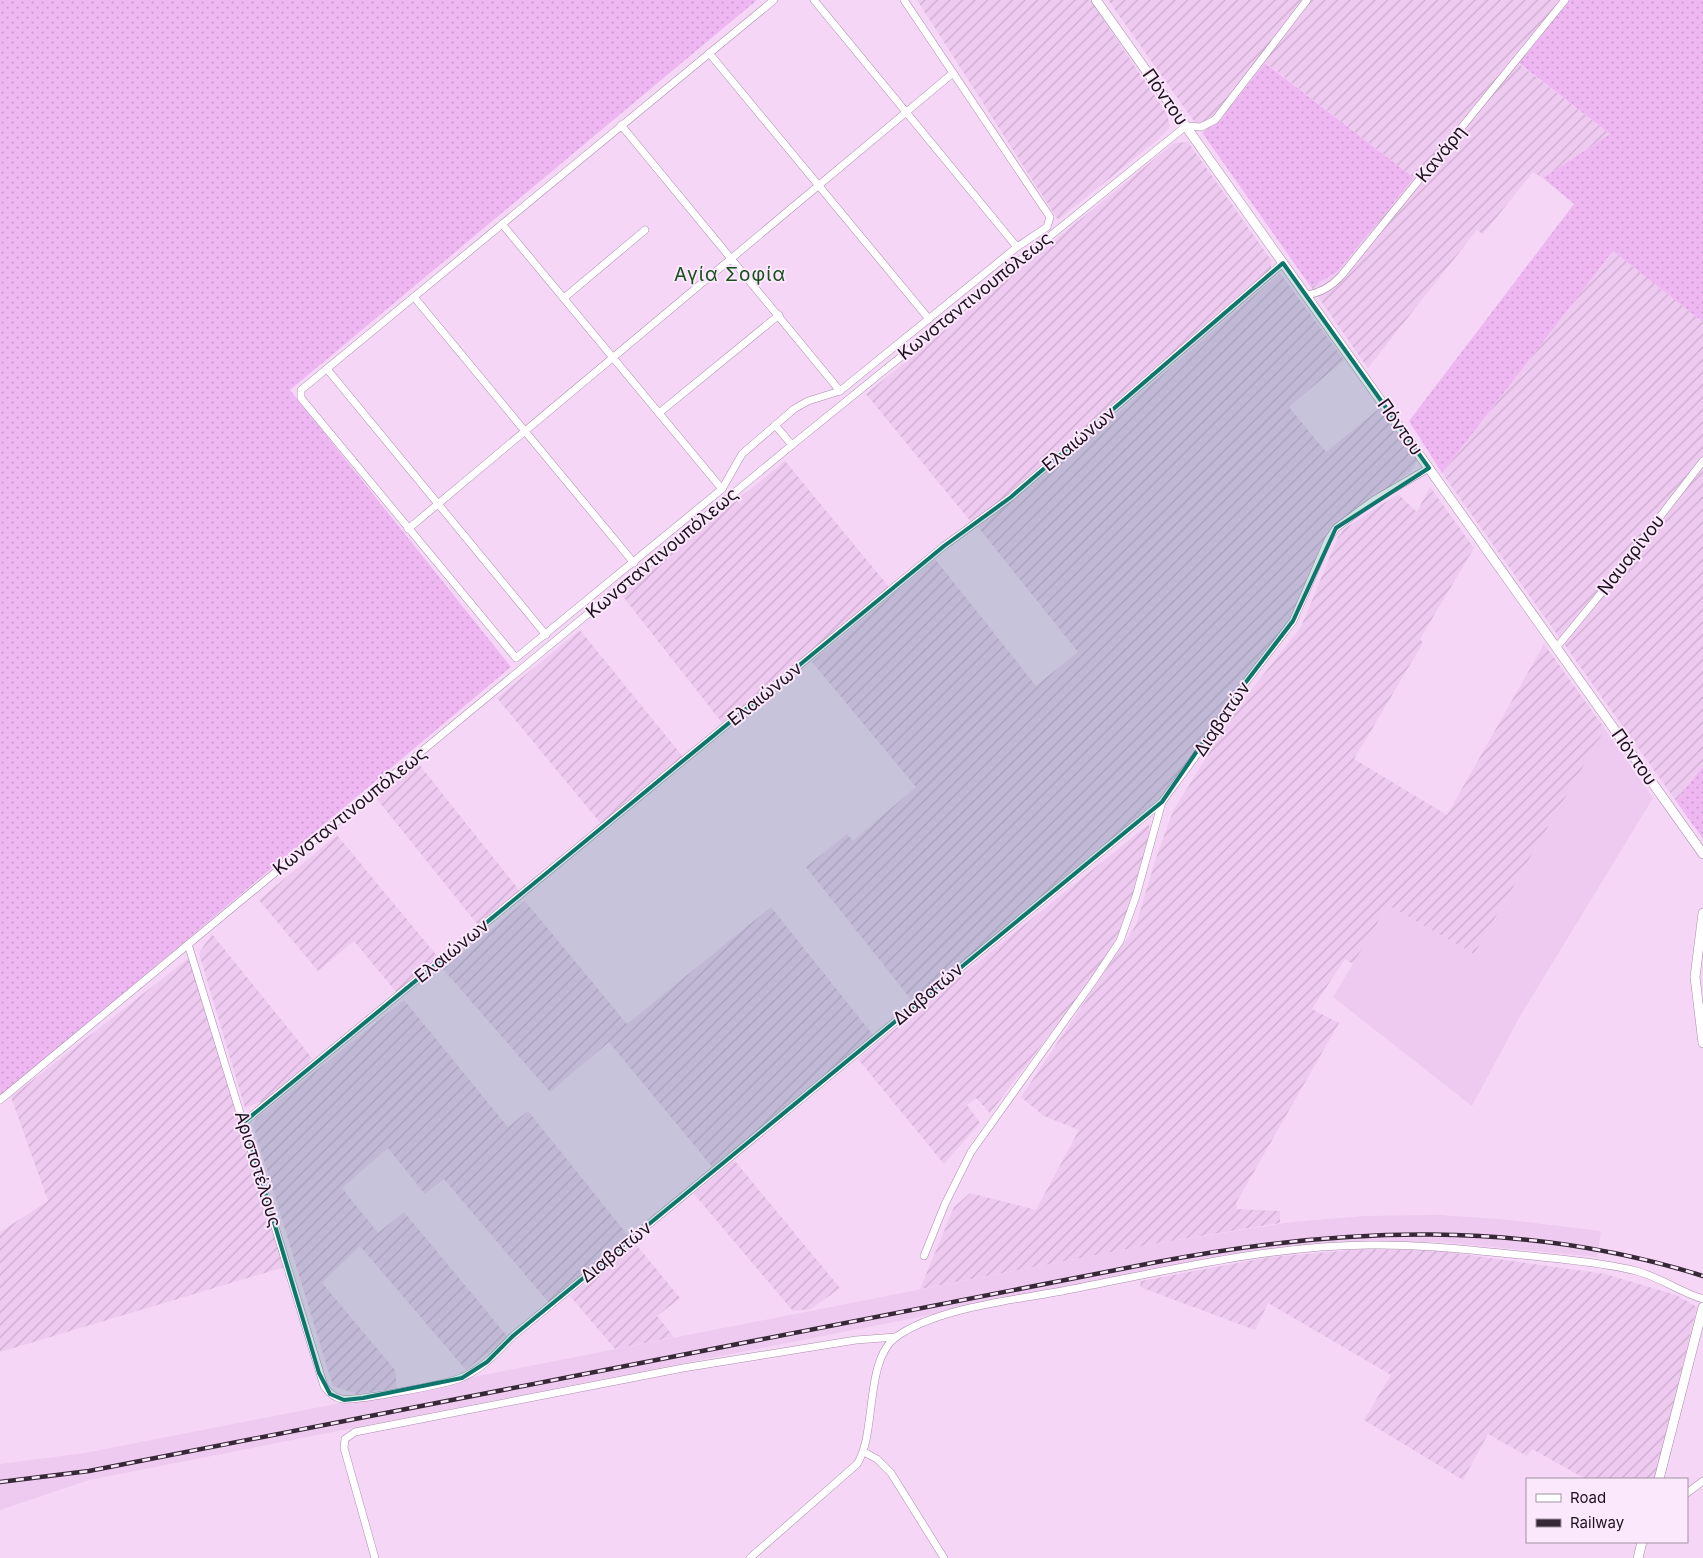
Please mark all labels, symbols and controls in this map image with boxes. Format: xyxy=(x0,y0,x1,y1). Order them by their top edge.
street label: Πόντου xyxy=(1138,64,1192,129)
street label: Κανάρη xyxy=(1411,121,1470,186)
street label: Κωνσταντινουπόλεως xyxy=(894,227,1056,364)
district label: Αγία Σοφία xyxy=(674,263,786,286)
street label: Πόντου xyxy=(1373,394,1427,459)
street label: Ελαιώνων xyxy=(1038,402,1120,475)
street label: Κωνσταντινουπόλεως xyxy=(582,483,742,622)
street label: Ναυαρίνου xyxy=(1593,511,1668,599)
street label: Ελαιώνων xyxy=(723,657,806,730)
street label: Διαβατών xyxy=(1189,677,1254,760)
street label: Πόντου xyxy=(1607,724,1661,789)
street label: Κωνσταντινουπόλεως xyxy=(269,742,431,879)
street label: Ελαιώνων xyxy=(410,914,493,987)
street label: Διαβατών xyxy=(888,958,967,1029)
street label: Αριστοτέλους xyxy=(231,1108,286,1229)
street label: Διαβατών xyxy=(576,1216,656,1287)
legend xyxy=(1526,1478,1688,1543)
text: Road xyxy=(1570,1488,1606,1507)
text: Railway xyxy=(1570,1513,1625,1532)

